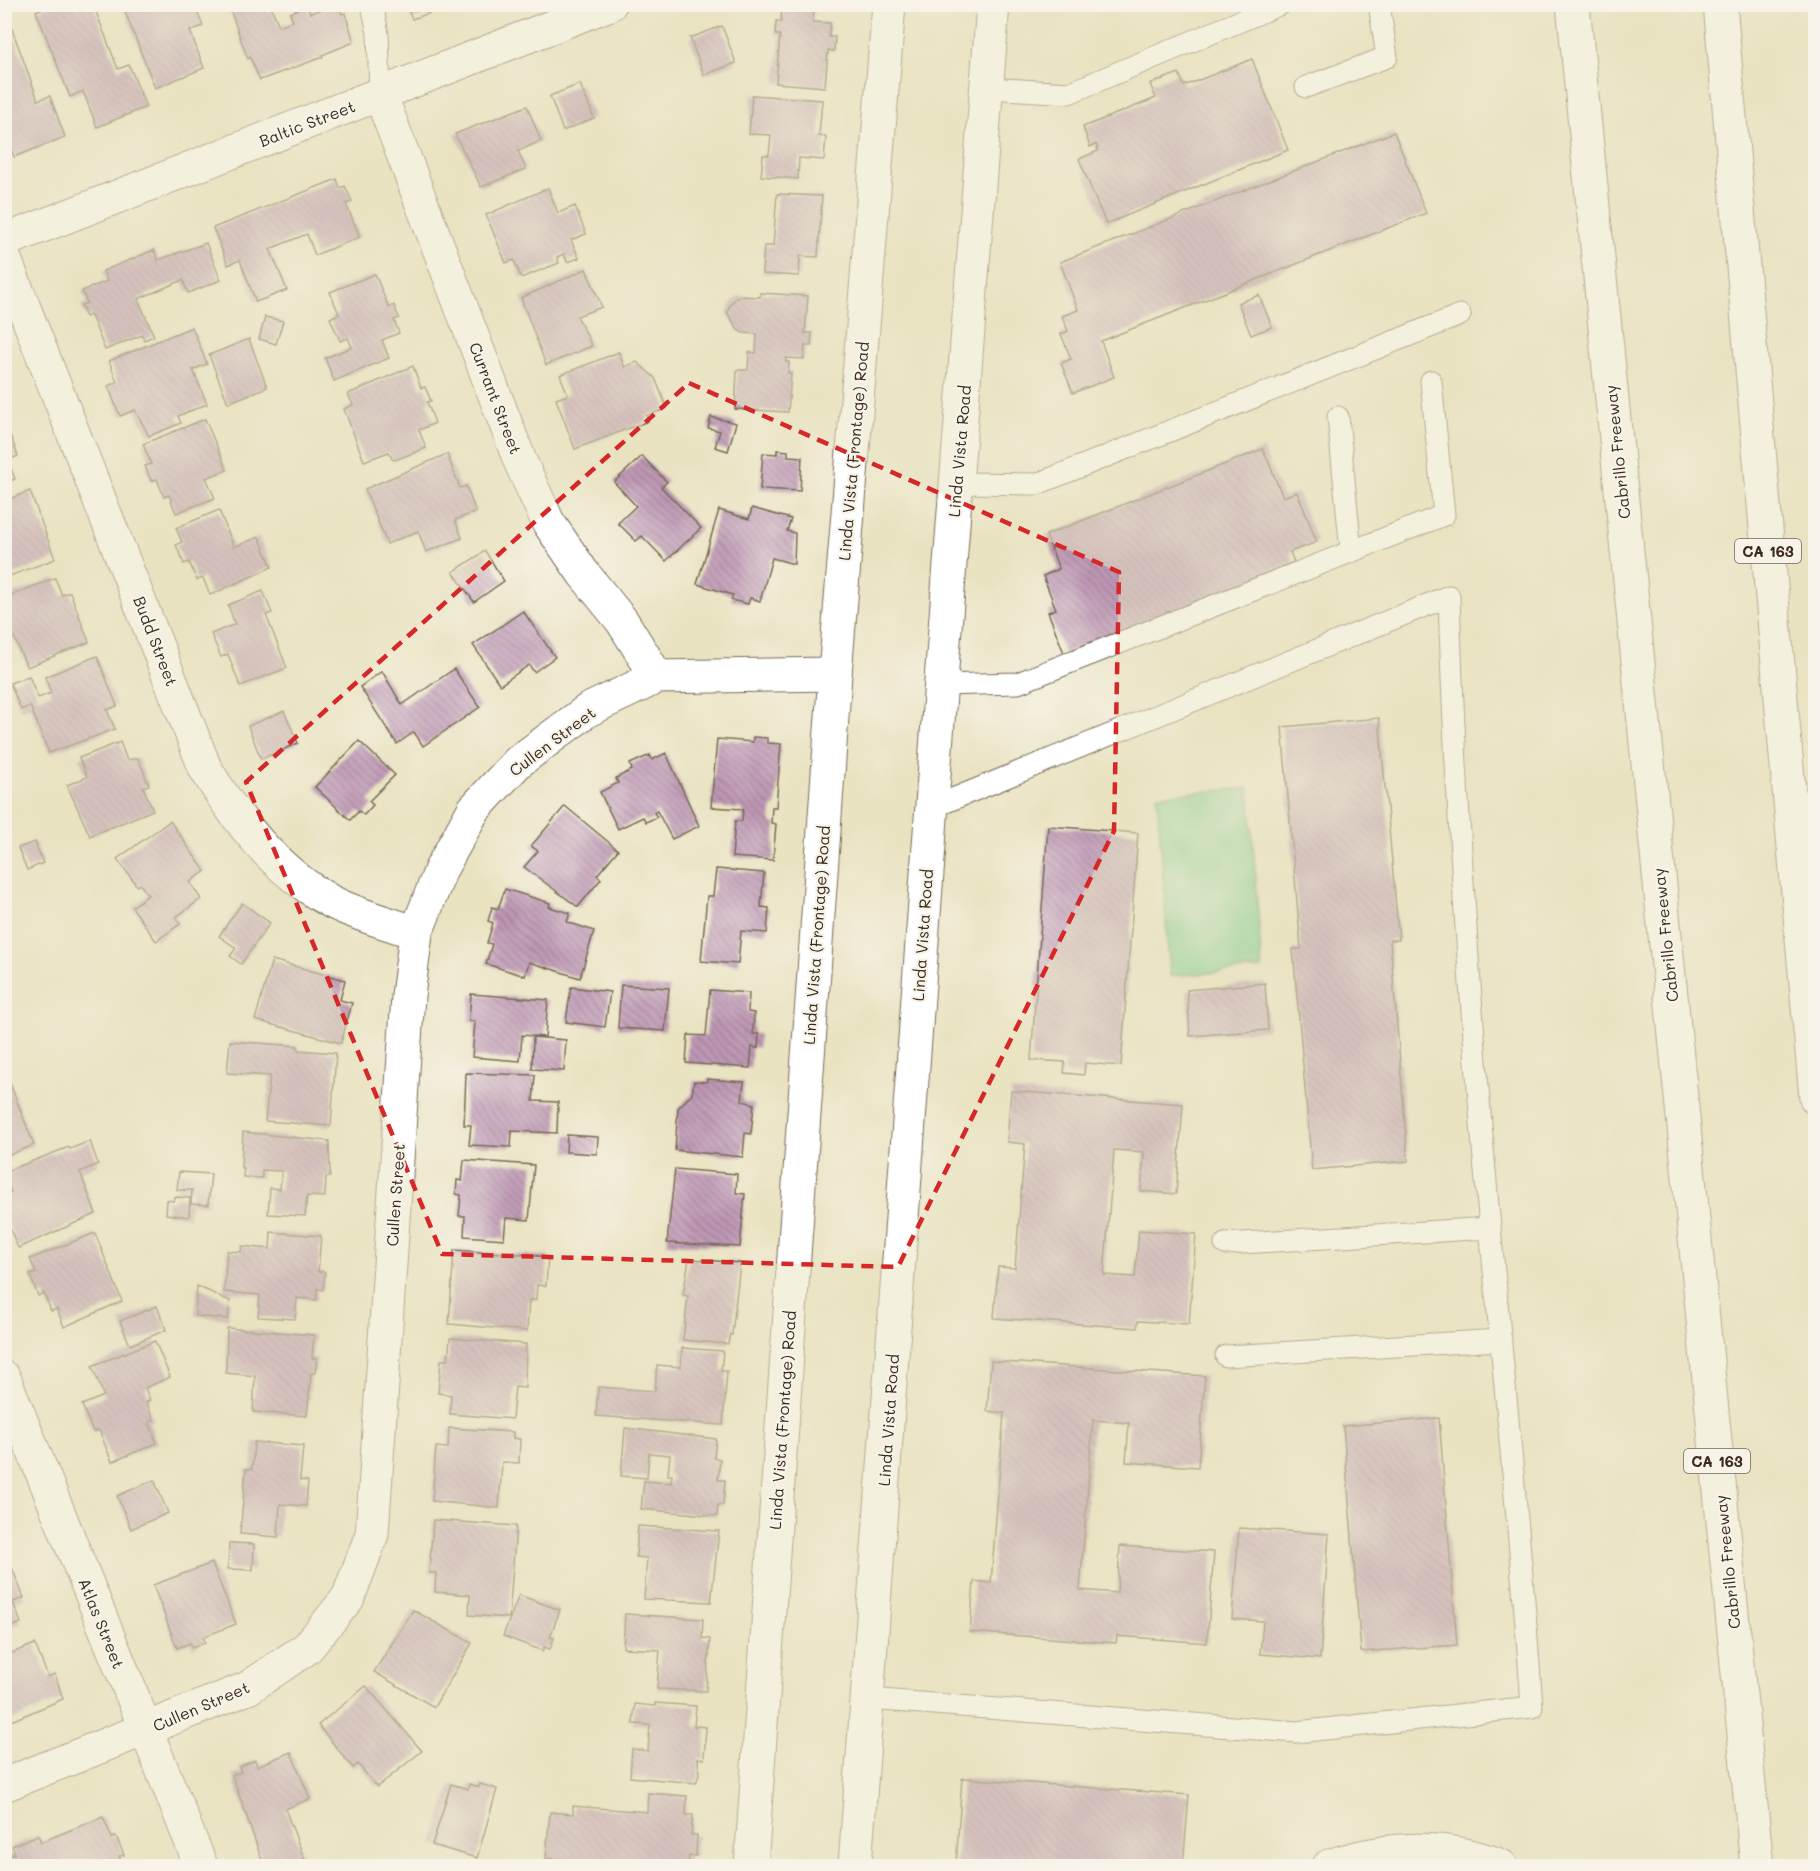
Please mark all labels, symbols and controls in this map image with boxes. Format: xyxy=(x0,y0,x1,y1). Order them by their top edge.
street label: Baltic Street xyxy=(256,95,358,151)
street label: Currant Street xyxy=(465,339,527,457)
street label: Linda Vista (Frontage) Road xyxy=(833,341,873,561)
street label: Linda Vista Road xyxy=(943,384,975,518)
street label: Cabrillo Freeway xyxy=(1600,384,1634,520)
road number: CA 163 xyxy=(1735,539,1801,563)
street label: Budd Street xyxy=(129,593,183,689)
street label: Cullen Street xyxy=(505,702,599,780)
street label: Linda Vista (Frontage) Road xyxy=(798,825,834,1045)
street label: Cabrillo Freeway xyxy=(1648,867,1682,1003)
street label: Linda Vista Road xyxy=(907,868,937,1002)
street label: Cullen Street xyxy=(381,1143,409,1247)
street label: Linda Vista (Frontage) Road xyxy=(764,1310,800,1530)
street label: Linda Vista Road xyxy=(873,1353,903,1487)
road number: CA 163 xyxy=(1684,1449,1750,1473)
street label: Cabrillo Freeway xyxy=(1710,1494,1744,1630)
street label: Atlas Street xyxy=(74,1575,130,1671)
street label: Cullen Street xyxy=(149,1676,253,1736)

